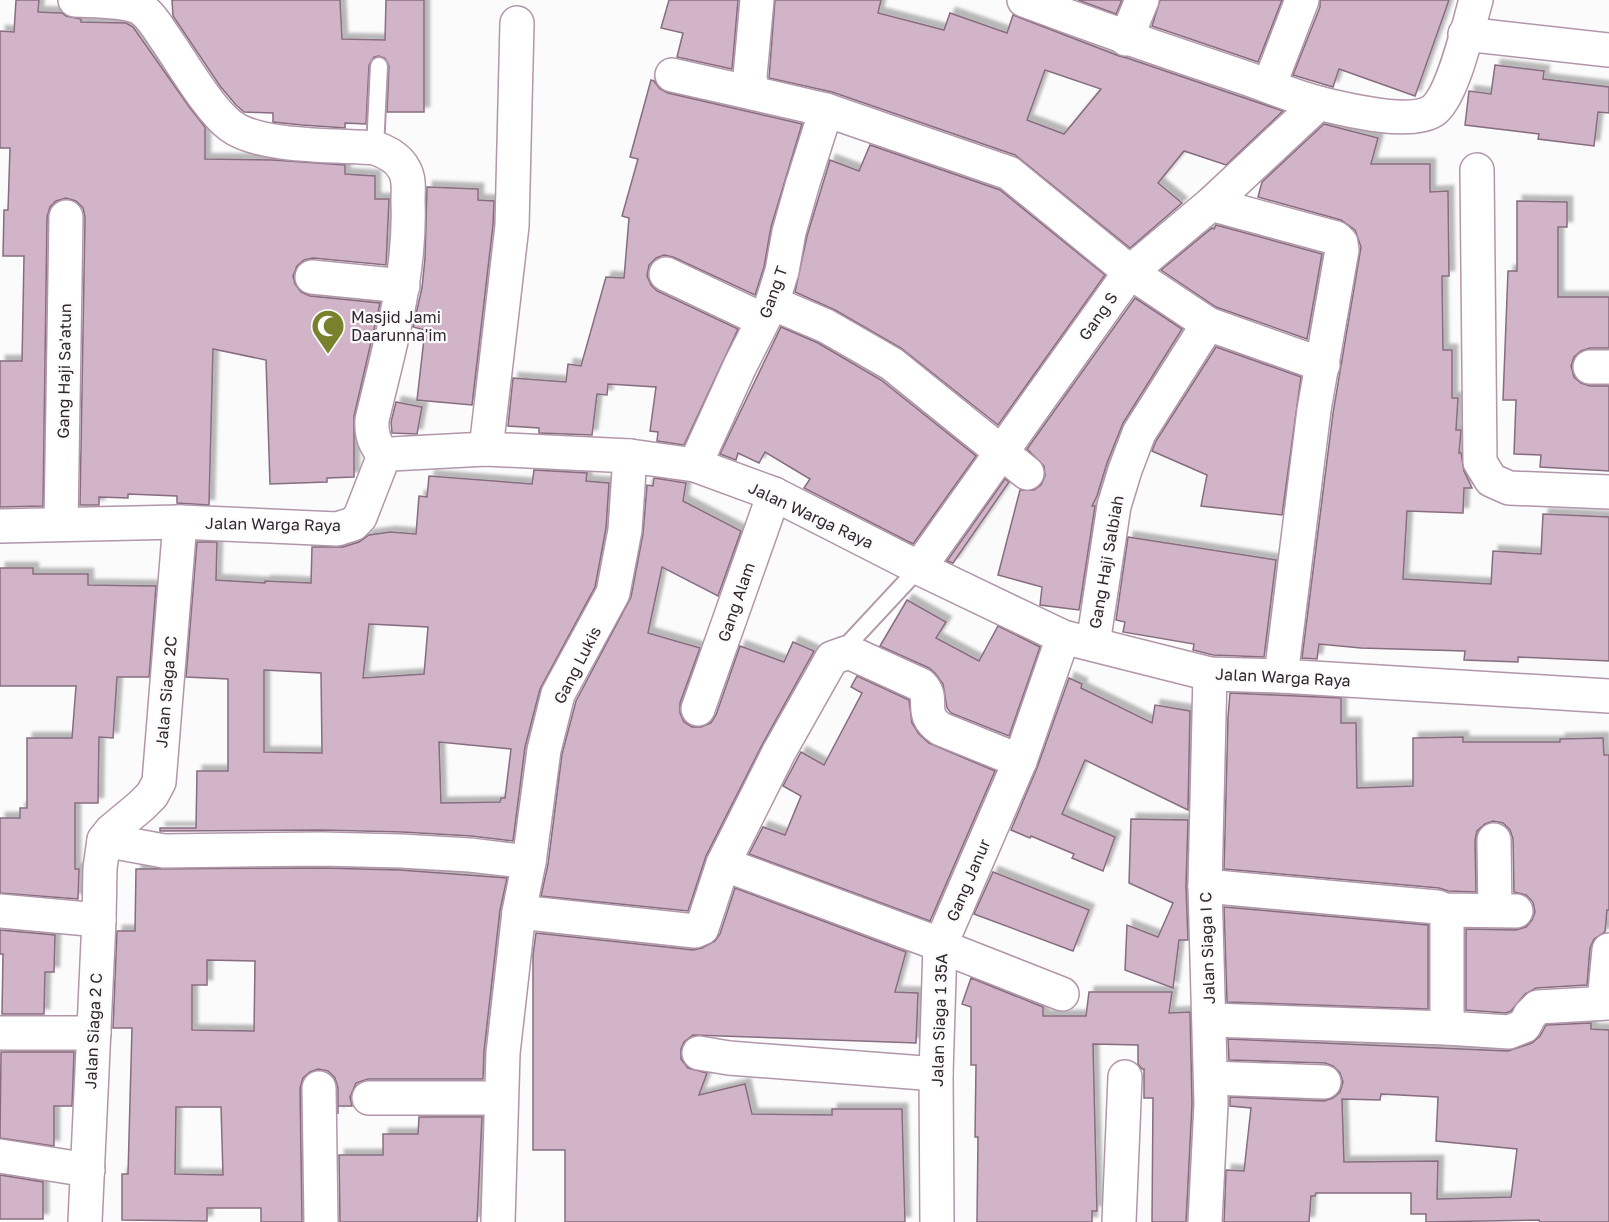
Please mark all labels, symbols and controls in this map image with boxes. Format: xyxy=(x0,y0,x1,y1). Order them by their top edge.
street label: Gang T xyxy=(754,263,792,321)
street label: Gang S xyxy=(1074,288,1122,344)
street label: Gang Haji Sa'atun xyxy=(53,303,75,439)
place label: Masjid Jami Daarunna'im xyxy=(351,307,447,345)
mosque icon: Masjid Jami Daarunna'im xyxy=(310,308,346,355)
street label: Jalan Warga Raya xyxy=(745,477,877,553)
street label: Gang Haji Salbiah xyxy=(1084,494,1128,630)
street label: Jalan Warga Raya xyxy=(205,513,341,535)
street label: Gang Alam xyxy=(713,560,759,644)
street label: Gang Lukis xyxy=(549,623,605,707)
street label: Jalan Siaga 2C xyxy=(151,635,181,749)
street label: Jalan Warga Raya xyxy=(1215,663,1351,691)
street label: Gang Janur xyxy=(942,836,994,924)
street label: Jalan Siaga I C xyxy=(1195,891,1219,1004)
street label: Jalan Siaga 1 35A xyxy=(927,953,951,1087)
street label: Jalan Siaga 2 C xyxy=(80,972,106,1090)

